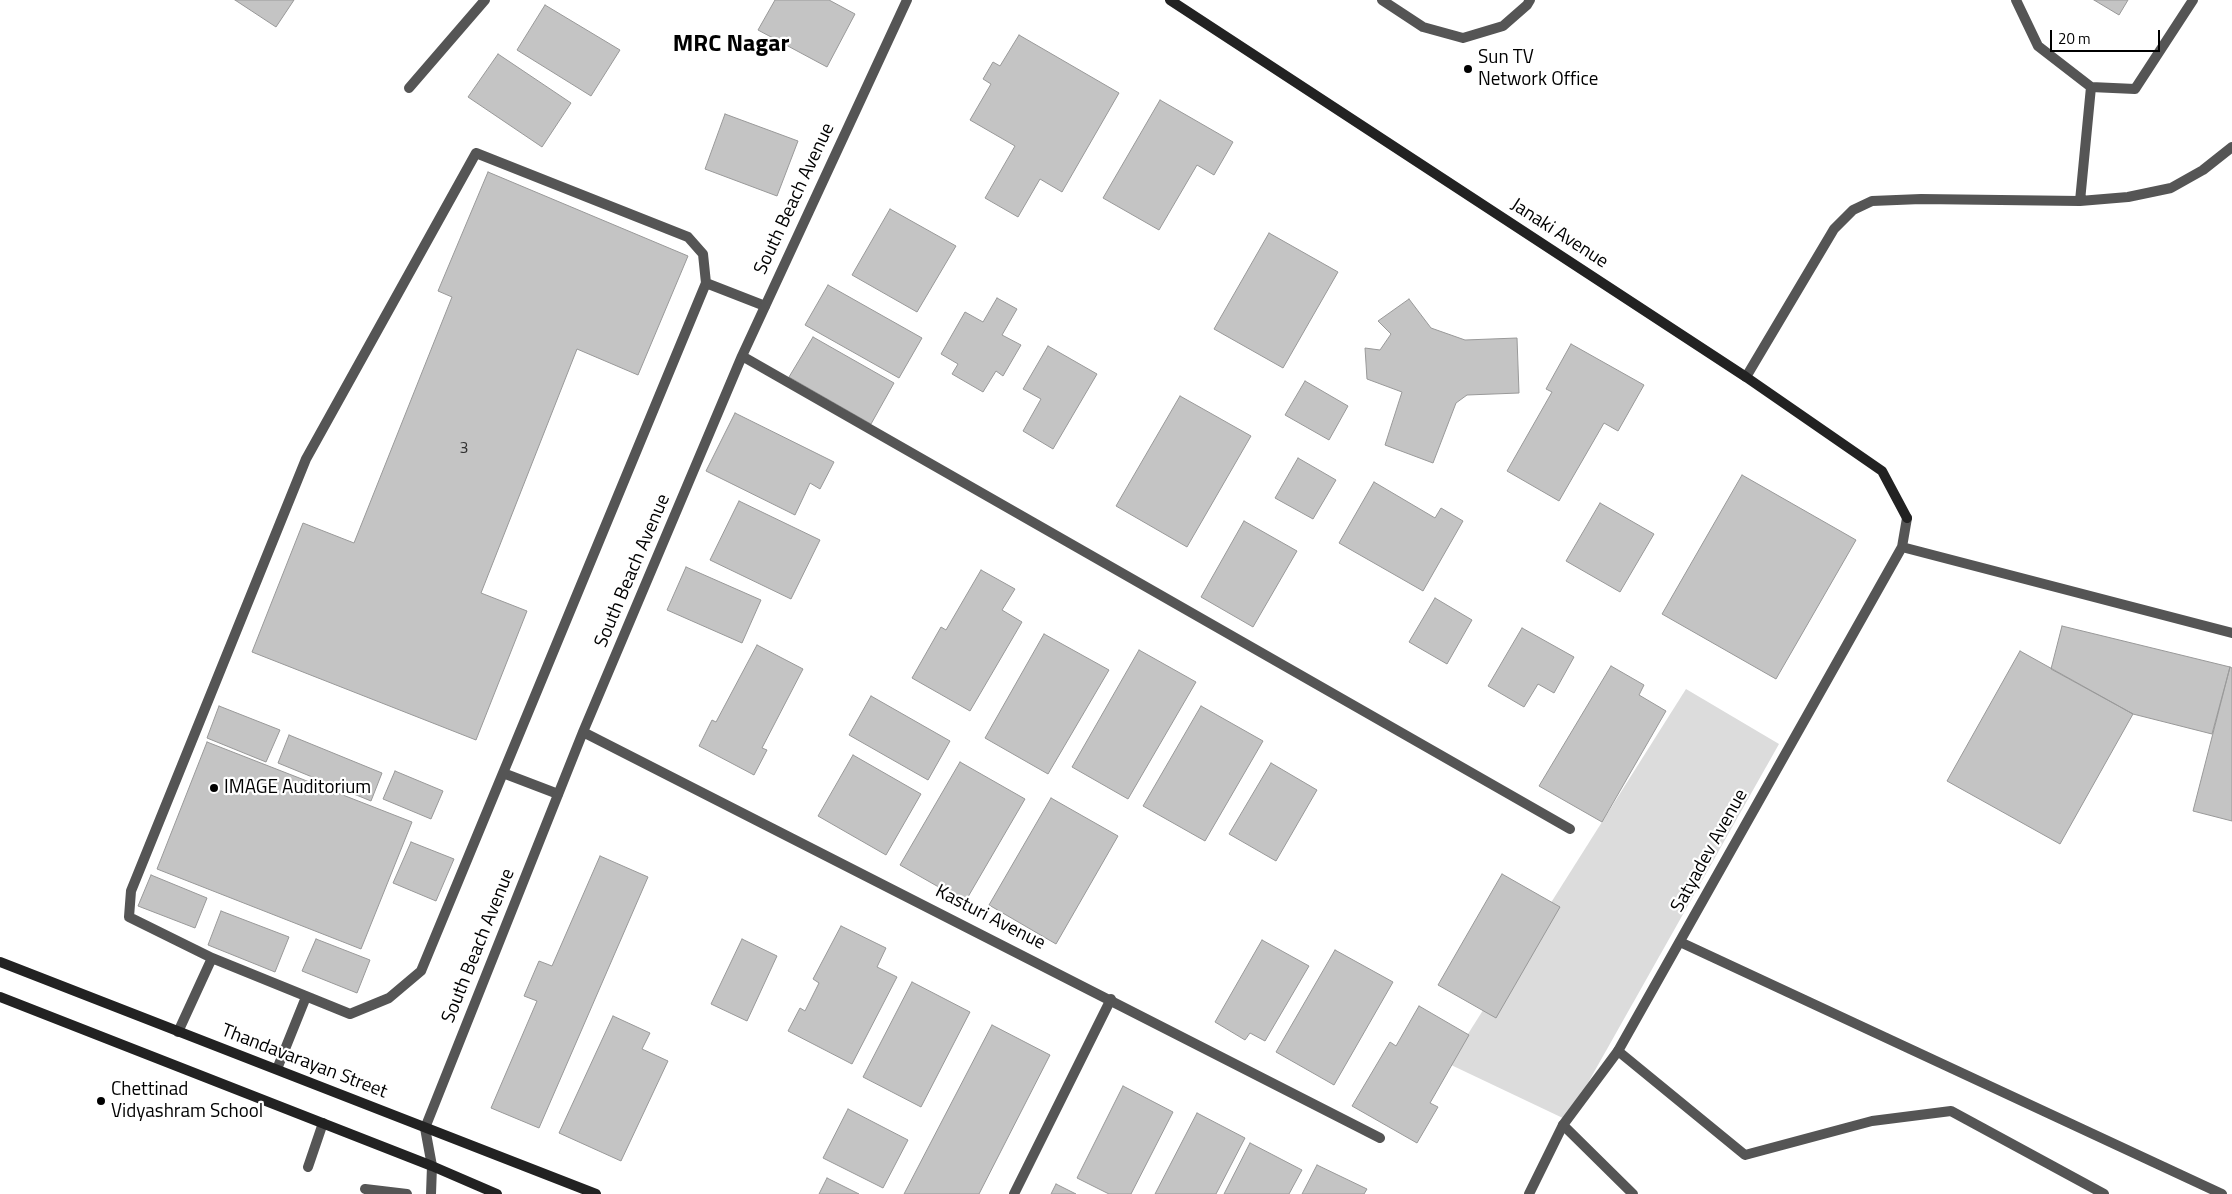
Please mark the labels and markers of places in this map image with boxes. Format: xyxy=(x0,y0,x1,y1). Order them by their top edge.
place label: Sun TV Network Office xyxy=(1478,47,1598,91)
marker: Sun TV Network Office xyxy=(1462,63,1474,75)
place label: IMAGE Auditorium xyxy=(224,777,371,799)
marker: IMAGE Auditorium xyxy=(208,782,220,794)
place label: Chettinad Vidyashram School xyxy=(111,1079,263,1123)
marker: Chettinad Vidyashram School xyxy=(95,1095,107,1107)

